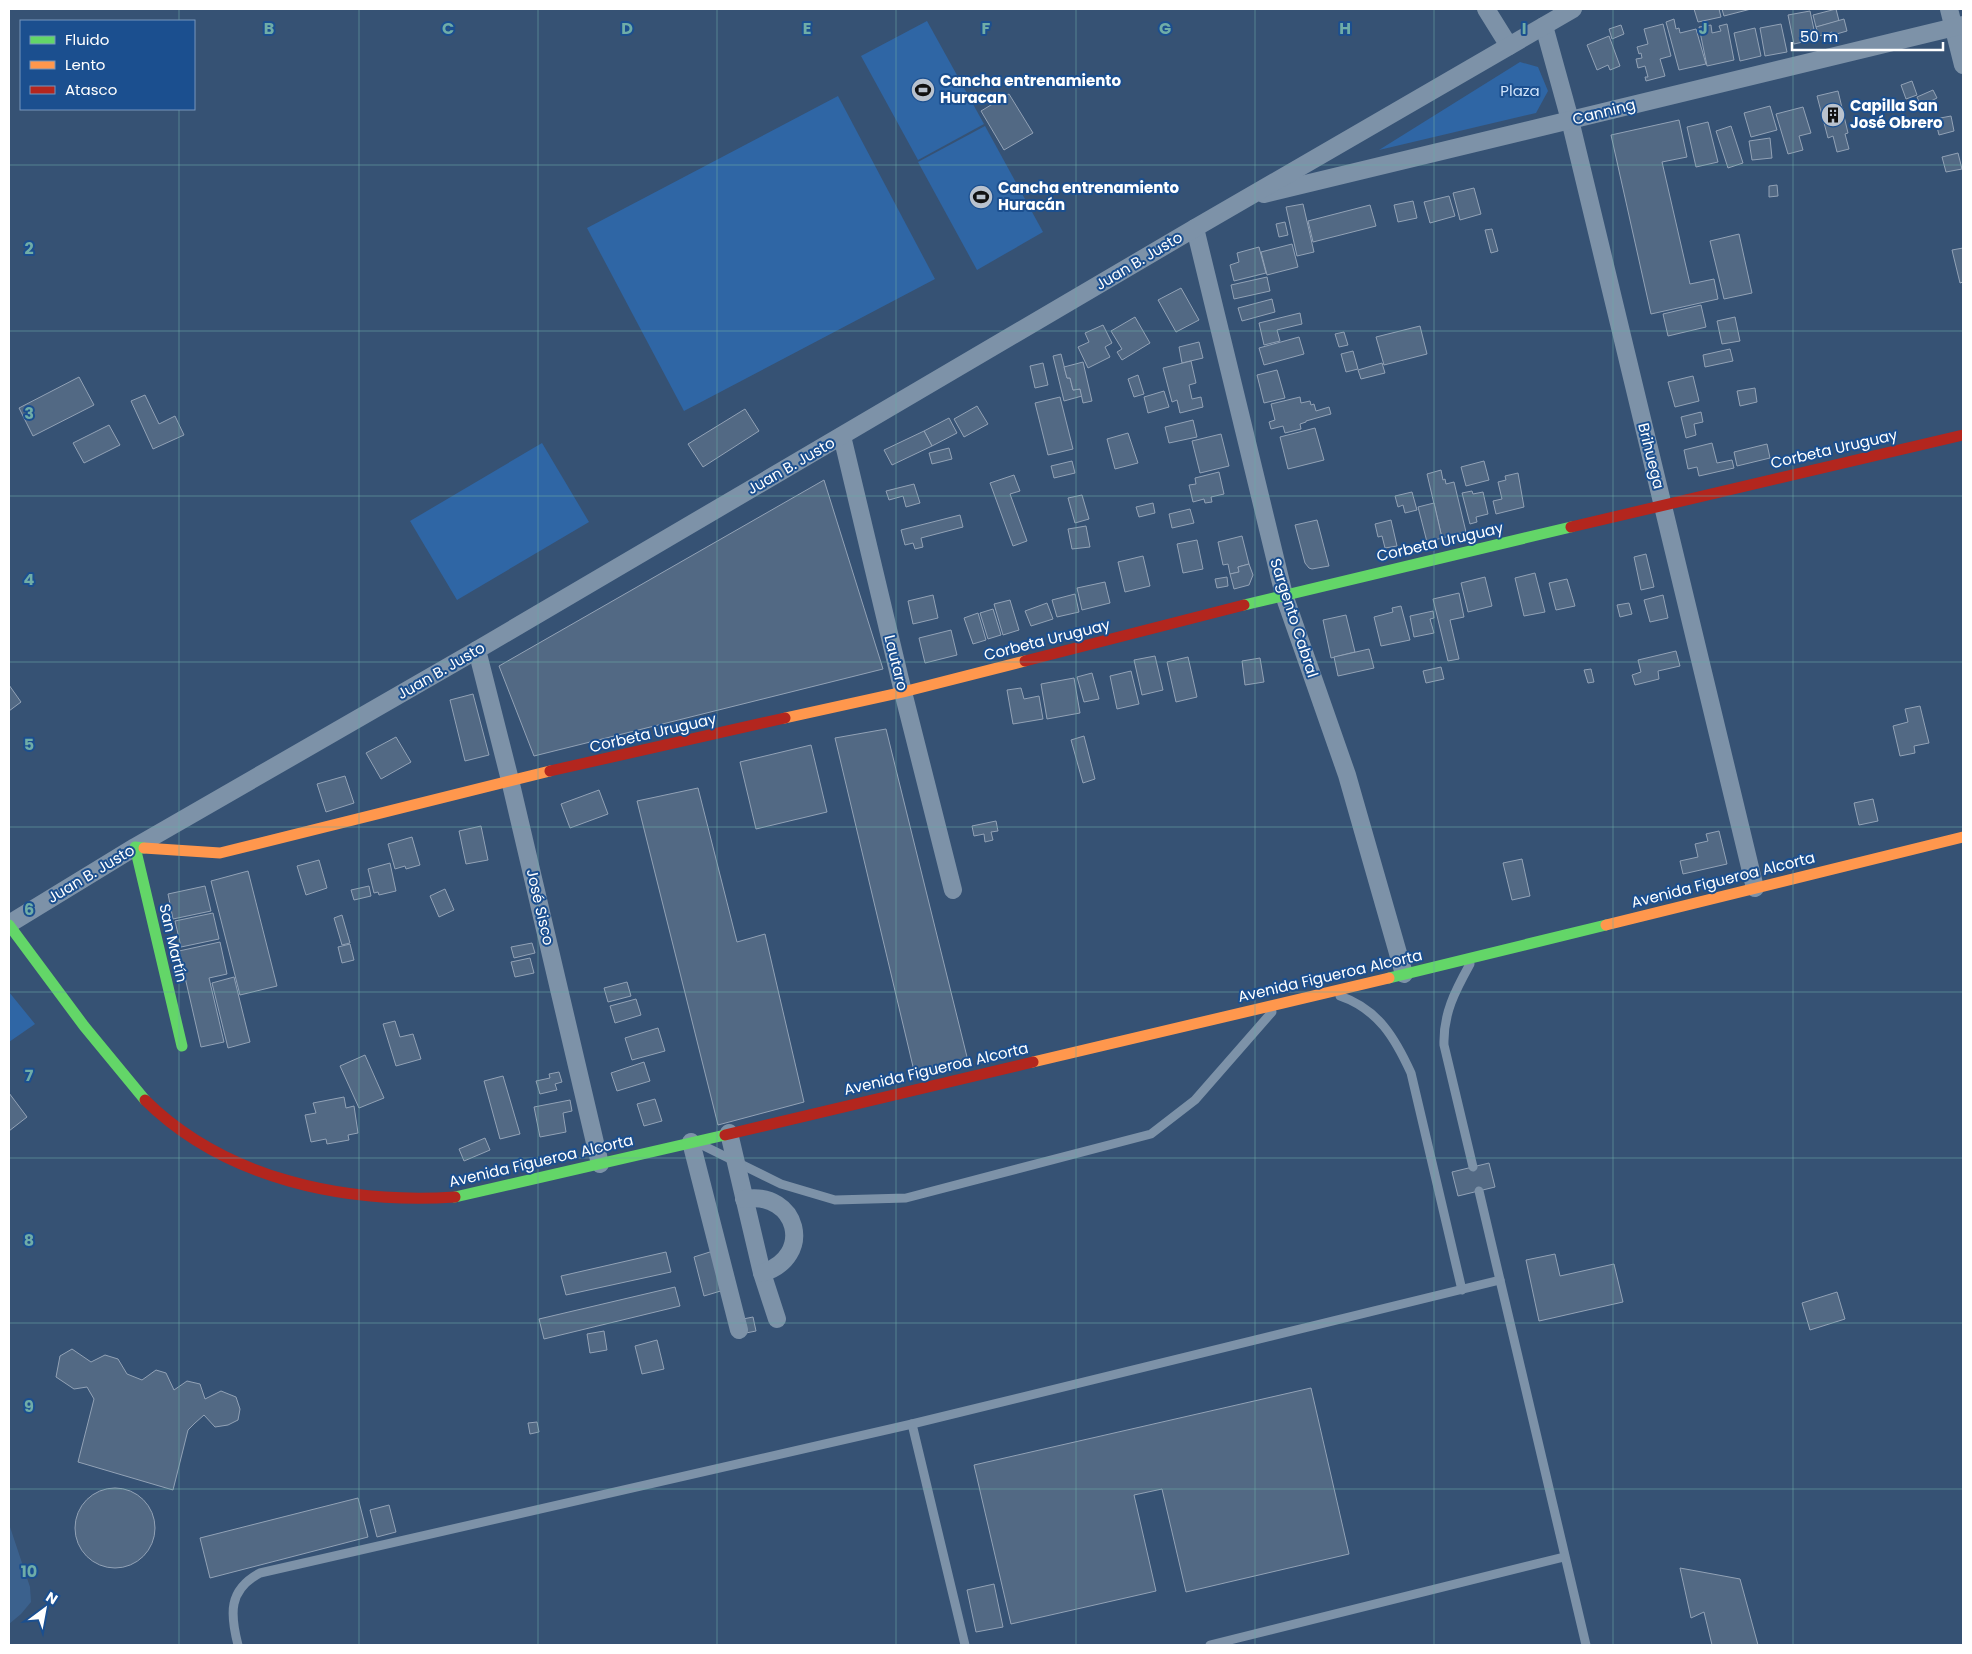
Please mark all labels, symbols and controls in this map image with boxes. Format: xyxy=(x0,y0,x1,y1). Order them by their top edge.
text: B xyxy=(264,17,274,40)
text: C xyxy=(442,17,454,40)
text: D xyxy=(621,17,633,40)
text: E xyxy=(803,17,811,40)
text: F xyxy=(982,17,991,40)
text: G xyxy=(1159,17,1171,40)
text: H xyxy=(1339,17,1351,40)
text: I xyxy=(1522,17,1526,40)
text: J xyxy=(1698,17,1708,40)
legend xyxy=(20,20,195,110)
scale bar xyxy=(1792,20,1943,52)
text: 50 m xyxy=(1800,26,1838,47)
text: Fluido xyxy=(65,29,109,50)
text: Lento xyxy=(65,54,105,75)
place label: Cancha entrenamiento Huracan xyxy=(940,70,1121,108)
sports icon: Cancha entrenamiento Huracan xyxy=(910,77,936,103)
text: Atasco xyxy=(65,79,117,100)
park label: Plaza xyxy=(1500,80,1540,101)
street label: Canning xyxy=(1570,94,1638,129)
place label: Capilla San José Obrero xyxy=(1850,95,1943,133)
building icon: Capilla San José Obrero xyxy=(1820,102,1846,128)
place label: Cancha entrenamiento Huracán xyxy=(998,177,1179,215)
sports icon: Cancha entrenamiento Huracán xyxy=(968,184,994,210)
street label: Juan B. Justo xyxy=(1091,226,1186,295)
text: 2 xyxy=(24,237,34,260)
text: 3 xyxy=(24,402,34,425)
street label: Brihuega xyxy=(1633,421,1670,491)
street label: Corbeta Uruguay xyxy=(1768,424,1900,473)
street label: Juan B. Justo xyxy=(743,432,838,499)
street label: Corbeta Uruguay xyxy=(1374,517,1506,566)
street label: Sargento Cabral xyxy=(1265,556,1324,680)
text: 4 xyxy=(24,568,35,591)
street label: Corbeta Uruguay xyxy=(982,614,1113,665)
street label: Lautaro xyxy=(879,633,914,693)
street label: Juan B. Justo xyxy=(393,637,488,704)
street label: Corbeta Uruguay xyxy=(587,708,719,757)
text: 5 xyxy=(24,733,34,756)
street label: Juan B. Justo xyxy=(43,839,138,908)
street label: Avenida Figueroa Alcorta xyxy=(1629,846,1817,913)
street label: José Sisco xyxy=(522,867,559,947)
text: 6 xyxy=(24,898,34,921)
street label: San Martín xyxy=(154,902,193,984)
street label: Avenida Figueroa Alcorta xyxy=(1236,944,1424,1007)
street label: Avenida Figueroa Alcorta xyxy=(842,1037,1030,1100)
text: 7 xyxy=(25,1064,34,1087)
street label: Avenida Figueroa Alcorta xyxy=(447,1129,635,1192)
text: 8 xyxy=(24,1229,34,1252)
text: 9 xyxy=(24,1395,34,1418)
text: 10 xyxy=(21,1560,37,1583)
north arrow xyxy=(20,1584,70,1634)
text: N xyxy=(42,1587,62,1609)

